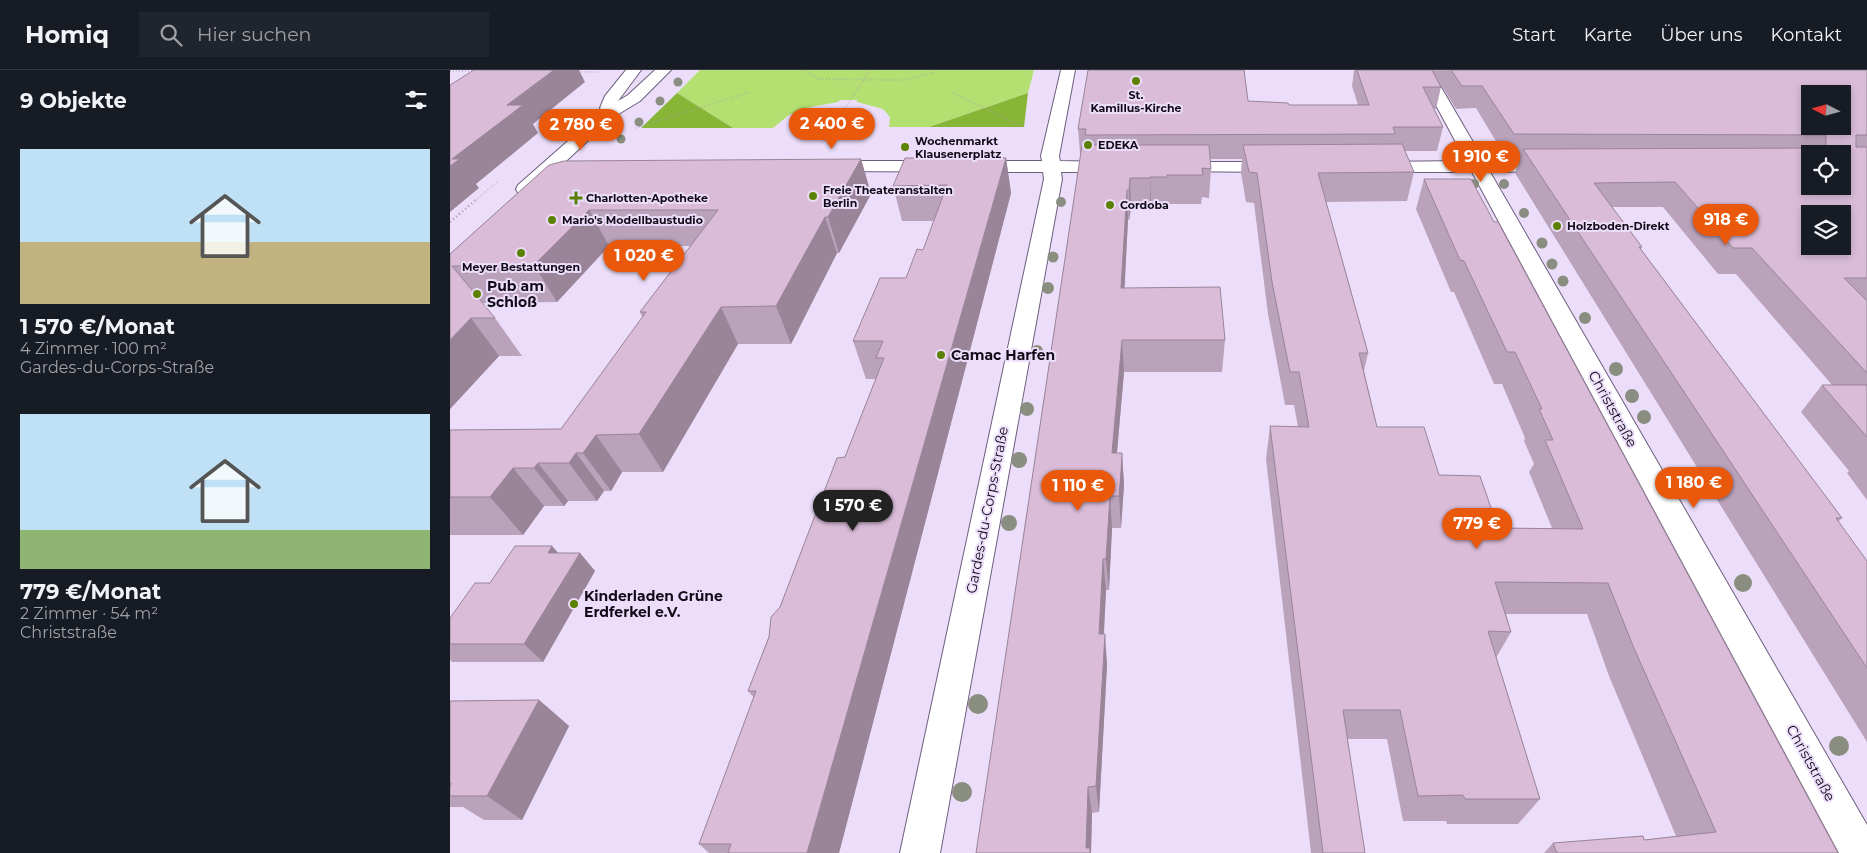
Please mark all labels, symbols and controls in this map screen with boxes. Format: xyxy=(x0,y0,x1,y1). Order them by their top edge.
search box xyxy=(139,12,489,57)
text: Homiq xyxy=(25,20,109,49)
icon: search xyxy=(157,21,185,49)
text: Hier suchen xyxy=(197,23,311,46)
text: Start xyxy=(1512,24,1556,46)
text: Karte xyxy=(1584,24,1632,46)
text: Über uns xyxy=(1660,24,1743,46)
text: Kontakt xyxy=(1771,24,1842,46)
marker: St. Kamillus-Kirche xyxy=(1130,75,1142,87)
north arrow xyxy=(1801,85,1851,135)
map controls xyxy=(1801,85,1851,255)
icon: filters xyxy=(402,86,430,114)
text: 9 Objekte xyxy=(20,88,127,113)
place label: St. Kamillus-Kirche xyxy=(1090,88,1182,115)
pin: 2 780 € xyxy=(535,108,627,151)
pin: 2 400 € xyxy=(786,108,878,150)
text: 2 400 € xyxy=(800,114,864,133)
text: 2 780 € xyxy=(550,115,612,134)
place label: Wochenmarkt Klausenerplatz xyxy=(915,134,1001,161)
place label: EDEKA xyxy=(1098,138,1139,152)
marker: EDEKA xyxy=(1082,139,1094,151)
pin: 1 910 € xyxy=(1435,140,1527,183)
marker: Wochenmarkt Klausenerplatz xyxy=(899,141,911,153)
button: locate xyxy=(1801,145,1851,195)
text: 1 910 € xyxy=(1453,147,1509,166)
icon: home xyxy=(180,181,270,271)
place label: Freie Theateranstalten Berlin xyxy=(823,183,953,210)
marker: Freie Theateranstalten Berlin xyxy=(807,190,819,202)
place label: Charlotten-Apotheke xyxy=(586,191,708,205)
marker: Charlotten-Apotheke xyxy=(570,192,582,204)
place label: Cordoba xyxy=(1120,198,1169,212)
marker: Cordoba xyxy=(1104,199,1116,211)
pin: 918 € xyxy=(1691,204,1761,246)
button: layers xyxy=(1801,205,1851,255)
text: 918 € xyxy=(1704,210,1748,229)
place label: Mario's Modellbaustudio xyxy=(562,213,703,227)
marker: Mario's Modellbaustudio xyxy=(546,214,558,226)
place label: Holzboden-Direkt xyxy=(1567,219,1670,233)
marker: Holzboden-Direkt xyxy=(1551,220,1563,232)
pin: 1 020 € xyxy=(598,240,690,282)
text: 1 020 € xyxy=(614,246,674,265)
marker: Meyer Bestattungen xyxy=(515,247,527,259)
place label: Meyer Bestattungen xyxy=(462,260,580,274)
place label: Pub am Schloß xyxy=(487,277,544,311)
marker: Pub am Schloß xyxy=(471,288,483,300)
text: 1 570 €/Monat xyxy=(20,314,175,339)
text: 4 Zimmer · 100 m² xyxy=(20,339,167,358)
place label: Camac Harfen xyxy=(951,346,1055,364)
marker: Camac Harfen xyxy=(935,349,947,361)
text: Gardes-du-Corps-Straße xyxy=(20,358,214,377)
street label: Christstraße xyxy=(1585,368,1641,450)
street label: Gardes-du-Corps-Straße xyxy=(962,425,1012,595)
icon: home xyxy=(180,446,270,536)
pin: 1 180 € xyxy=(1648,466,1740,509)
pin: 1 110 € xyxy=(1032,470,1124,512)
text: 1 180 € xyxy=(1666,473,1722,492)
text: 1 110 € xyxy=(1052,476,1104,495)
pin: 1 570 € xyxy=(807,490,899,532)
text: 1 570 € xyxy=(824,496,882,515)
pin: 779 € xyxy=(1442,508,1512,550)
text: 779 € xyxy=(1453,514,1501,533)
text: 779 €/Monat xyxy=(20,579,161,604)
place label: Kinderladen Grüne Erdferkel e.V. xyxy=(584,587,723,621)
marker: Kinderladen Grüne Erdferkel e.V. xyxy=(568,598,580,610)
text: 2 Zimmer · 54 m² xyxy=(20,604,158,623)
text: Christstraße xyxy=(20,623,117,642)
street label: Christstraße xyxy=(1783,722,1839,804)

